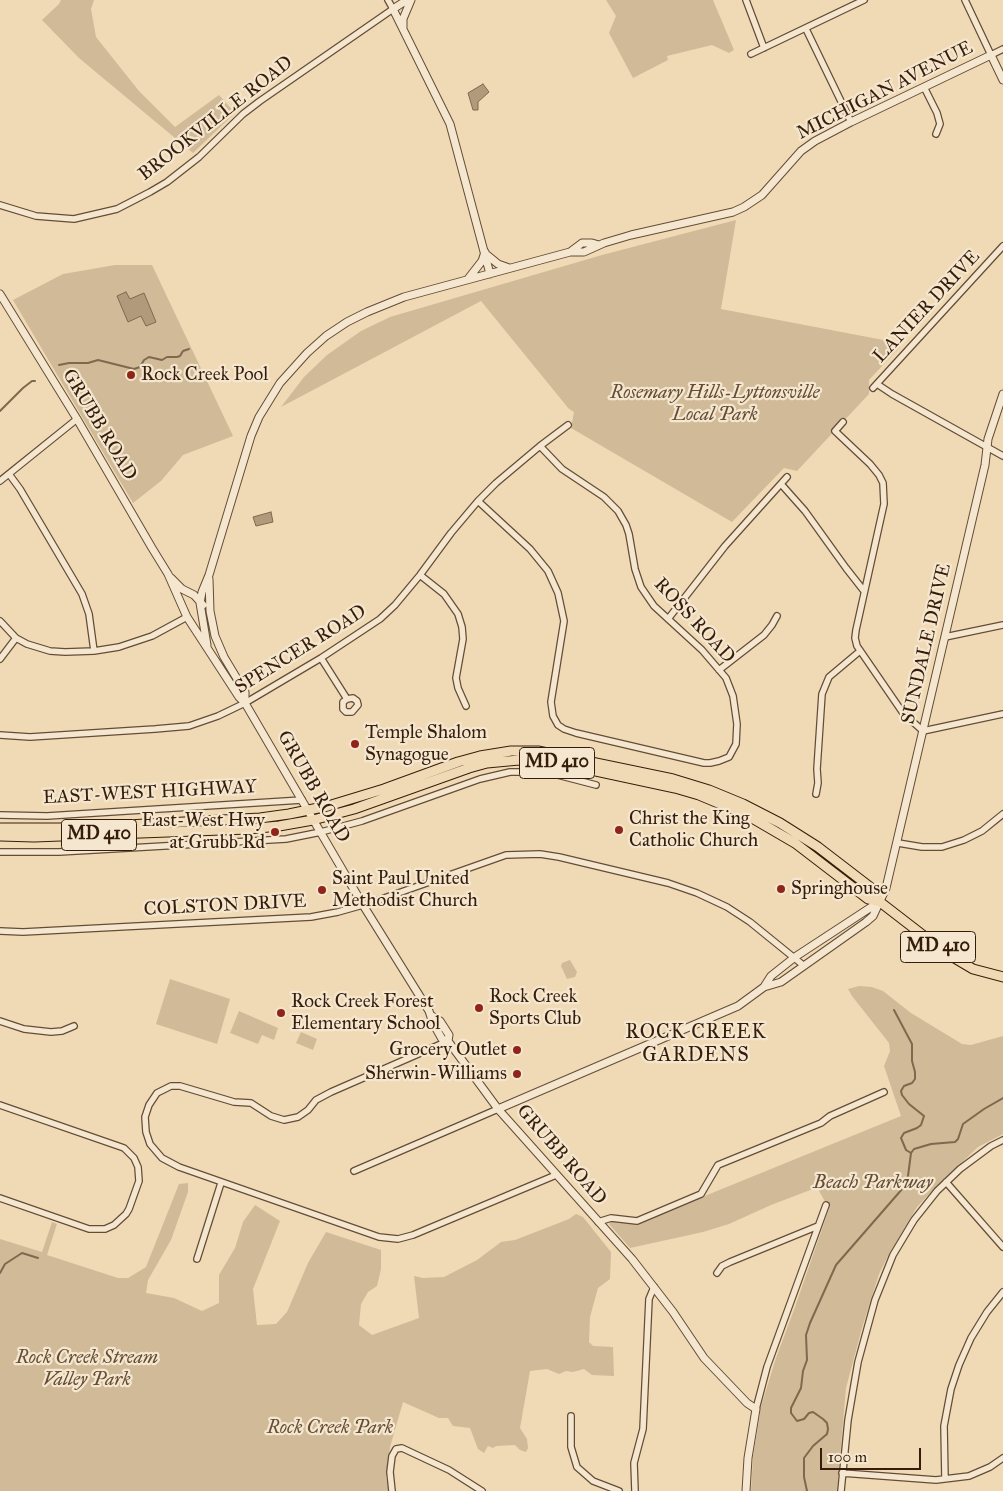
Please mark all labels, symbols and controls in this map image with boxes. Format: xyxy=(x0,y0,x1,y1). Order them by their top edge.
street label: MICHIGAN AVENUE xyxy=(793,37,977,145)
street label: BROOKVILLE ROAD xyxy=(134,52,298,186)
street label: LANIER DRIVE xyxy=(869,246,985,368)
place label: Rock Creek Pool xyxy=(141,364,268,386)
street label: GRUBB ROAD xyxy=(57,365,141,485)
marker: Rock Creek Pool xyxy=(125,369,137,381)
park label: Rosemary Hills-Lyttonsville Local Park xyxy=(610,382,820,426)
street label: SUNDALE DRIVE xyxy=(897,561,957,727)
street label: ROSS ROAD xyxy=(649,574,739,668)
street label: SPENCER ROAD xyxy=(231,600,371,700)
place label: Temple Shalom Synagogue xyxy=(365,722,487,766)
street label: GRUBB ROAD xyxy=(272,727,354,847)
marker: Temple Shalom Synagogue xyxy=(349,738,361,750)
road number: MD 410 xyxy=(520,748,594,778)
street label: EAST-WEST HIGHWAY xyxy=(43,776,257,810)
place label: Christ the King Catholic Church xyxy=(629,808,758,852)
place label: East-West Hwy at Grubb Rd xyxy=(142,810,265,854)
road number: MD 410 xyxy=(62,820,136,850)
marker: Christ the King Catholic Church xyxy=(613,824,625,836)
marker: East-West Hwy at Grubb Rd xyxy=(269,826,281,838)
place label: Saint Paul United Methodist Church xyxy=(332,868,478,912)
place label: Springhouse xyxy=(791,878,888,900)
marker: Springhouse xyxy=(775,883,787,895)
marker: Saint Paul United Methodist Church xyxy=(316,884,328,896)
street label: COLSTON DRIVE xyxy=(143,890,307,922)
road number: MD 410 xyxy=(900,932,976,962)
place label: Rock Creek Sports Club xyxy=(489,986,581,1030)
place label: Rock Creek Forest Elementary School xyxy=(291,991,440,1035)
marker: Rock Creek Sports Club xyxy=(473,1002,485,1014)
marker: Rock Creek Forest Elementary School xyxy=(275,1007,287,1019)
district label: ROCK CREEK GARDENS xyxy=(624,1021,768,1068)
place label: Grocery Outlet xyxy=(389,1039,507,1061)
marker: Grocery Outlet xyxy=(511,1044,523,1056)
place label: Sherwin-Williams xyxy=(365,1063,507,1085)
marker: Sherwin-Williams xyxy=(511,1068,523,1080)
street label: GRUBB ROAD xyxy=(511,1100,611,1210)
park label: Beach Parkway xyxy=(813,1172,933,1194)
park label: Rock Creek Stream Valley Park xyxy=(16,1347,158,1391)
park label: Rock Creek Park xyxy=(267,1417,393,1439)
scale bar xyxy=(823,1438,924,1470)
text: 100 m xyxy=(828,1448,867,1466)

